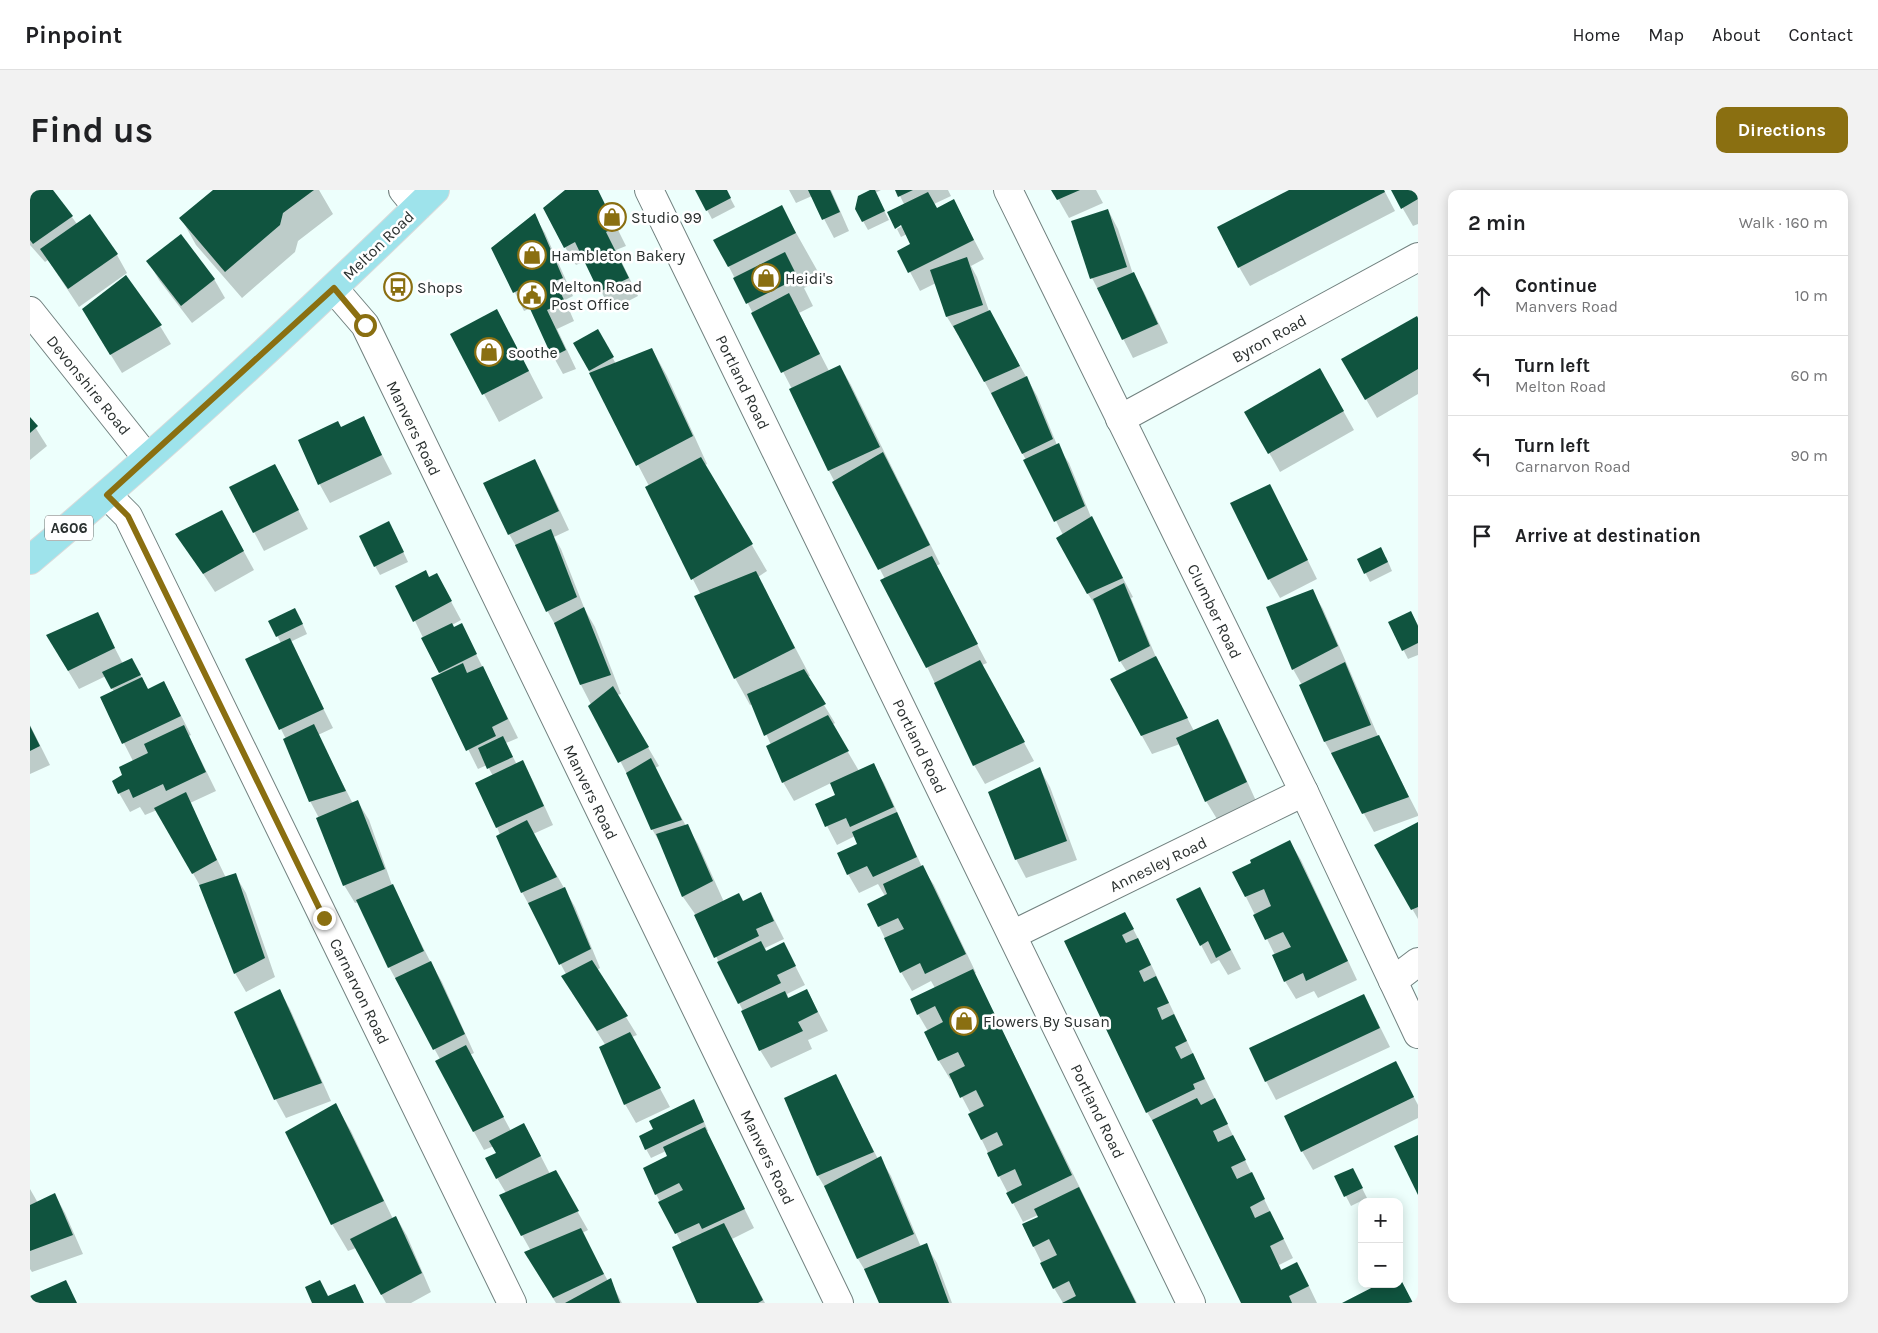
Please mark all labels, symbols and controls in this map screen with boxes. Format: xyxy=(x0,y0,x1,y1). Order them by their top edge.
text: Pinpoint xyxy=(25,21,122,49)
text: Home xyxy=(1572,24,1620,46)
text: Map xyxy=(1648,24,1684,46)
text: About xyxy=(1712,24,1761,46)
text: Contact xyxy=(1789,24,1853,46)
button: Directions xyxy=(1716,107,1848,153)
text: Find us xyxy=(30,110,153,151)
shop icon: Studio 99 xyxy=(597,202,627,232)
street label: Melton Road xyxy=(339,207,418,284)
place label: Studio 99 xyxy=(631,208,702,227)
text: 2 min xyxy=(1468,211,1526,235)
text: Walk · 160 m xyxy=(1739,213,1828,232)
shop icon: Hambleton Bakery xyxy=(517,240,547,270)
place label: Hambleton Bakery xyxy=(551,246,686,265)
shop icon: Heidi's xyxy=(751,263,781,293)
place label: Heidi's xyxy=(785,269,834,288)
bus stop icon: Shops xyxy=(383,272,413,302)
text: Continue xyxy=(1515,275,1597,297)
place label: Melton Road Post Office xyxy=(551,277,642,314)
place label: Shops xyxy=(417,278,463,297)
public building icon: Melton Road Post Office xyxy=(517,280,547,310)
icon: ahead xyxy=(1468,282,1496,310)
text: 10 m xyxy=(1794,286,1828,305)
text: Manvers Road xyxy=(1515,297,1618,316)
street label: Byron Road xyxy=(1229,310,1310,367)
route start xyxy=(354,314,377,337)
street label: Devonshire Road xyxy=(43,332,135,439)
street label: Portland Road xyxy=(712,332,774,432)
shop icon: soothe xyxy=(474,337,504,367)
place label: soothe xyxy=(508,343,558,362)
text: Turn left xyxy=(1515,355,1590,377)
icon: left xyxy=(1468,362,1496,390)
text: 60 m xyxy=(1791,366,1828,385)
text: Melton Road xyxy=(1515,377,1606,396)
street label: Manvers Road xyxy=(382,378,445,479)
text: Turn left xyxy=(1515,435,1590,457)
icon: left xyxy=(1468,442,1496,470)
text: 90 m xyxy=(1790,446,1828,465)
text: Carnarvon Road xyxy=(1515,457,1631,476)
road number: A606 xyxy=(45,516,93,540)
icon: arrive xyxy=(1468,522,1496,550)
text: Arrive at destination xyxy=(1515,525,1701,547)
street label: Clumber Road xyxy=(1183,561,1246,662)
street label: Portland Road xyxy=(889,696,951,796)
street label: Manvers Road xyxy=(559,742,622,843)
street label: Annesley Road xyxy=(1106,833,1210,896)
route end xyxy=(313,907,336,930)
street label: Carnarvon Road xyxy=(326,935,393,1047)
shop icon: Flowers By Susan xyxy=(949,1006,979,1036)
place label: Flowers By Susan xyxy=(983,1012,1110,1031)
street label: Portland Road xyxy=(1067,1061,1129,1161)
street label: Manvers Road xyxy=(736,1107,799,1208)
map controls xyxy=(1358,1198,1403,1288)
button: + xyxy=(1358,1198,1403,1243)
button: − xyxy=(1358,1243,1403,1288)

